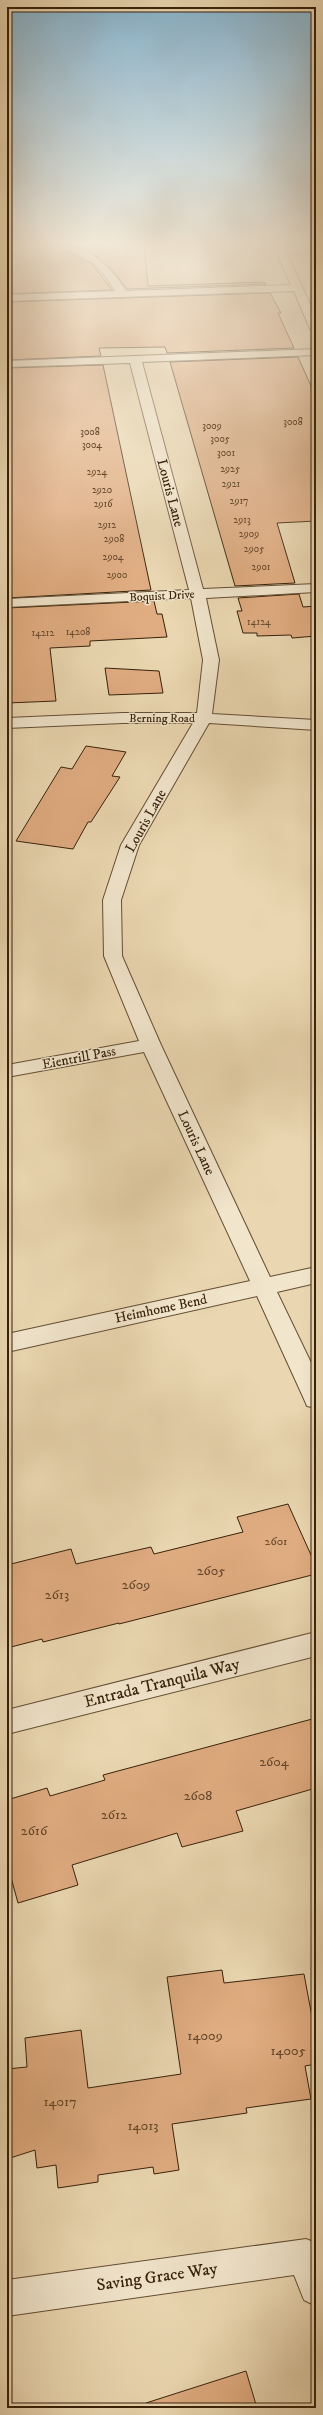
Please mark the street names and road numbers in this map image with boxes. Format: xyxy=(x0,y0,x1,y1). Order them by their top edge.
street label: Louris Lane xyxy=(152,457,188,529)
street label: Boquist Drive xyxy=(129,587,195,605)
street label: Berning Road xyxy=(129,711,195,726)
street label: Louris Lane xyxy=(121,786,171,856)
street label: Eientrill Pass xyxy=(41,1042,118,1074)
street label: Louris Lane xyxy=(173,1108,219,1178)
street label: Heimhome Bend xyxy=(113,1290,209,1328)
street label: Entrada Tranquila Way xyxy=(82,1653,243,1713)
street label: Saving Grace Way xyxy=(95,2257,220,2296)

